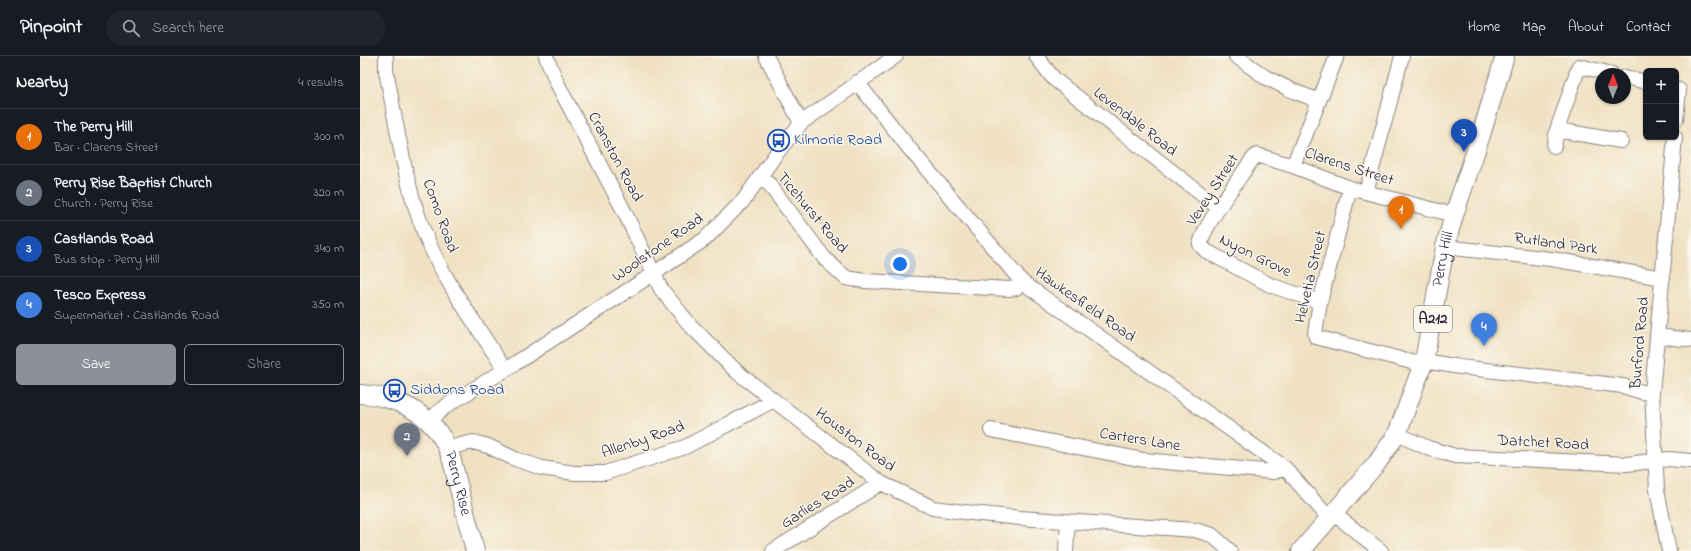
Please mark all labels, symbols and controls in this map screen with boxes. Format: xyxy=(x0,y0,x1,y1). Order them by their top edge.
search box xyxy=(106,10,386,46)
text: Pinpoint xyxy=(20,14,82,41)
icon: search xyxy=(120,17,142,39)
text: Search here xyxy=(152,17,224,39)
text: Home xyxy=(1468,17,1500,38)
text: Map xyxy=(1522,17,1546,38)
text: About xyxy=(1568,17,1604,38)
text: Contact xyxy=(1626,17,1671,38)
north arrow xyxy=(1595,68,1631,104)
map controls xyxy=(1643,68,1679,140)
button: + xyxy=(1643,68,1679,104)
text: Nearby xyxy=(16,70,68,95)
text: 4 results xyxy=(298,73,344,92)
street label: Levendale Road xyxy=(1088,81,1182,163)
button: − xyxy=(1643,104,1679,140)
street label: Cranston Road xyxy=(581,108,649,206)
text: The Perry Hill xyxy=(54,116,133,138)
pin: 3 xyxy=(1451,119,1477,152)
text: 1 xyxy=(27,127,31,146)
text: 300 m xyxy=(314,127,344,146)
bus stop icon: Kilmorie Road xyxy=(766,127,792,153)
place label: Kilmorie Road xyxy=(794,128,882,152)
text: Bar · Clarens Street xyxy=(54,138,158,157)
street label: Clarens Street xyxy=(1301,141,1397,193)
street label: Vevey Street xyxy=(1180,149,1246,232)
street label: Ticehurst Road xyxy=(771,167,853,259)
text: Perry Rise Baptist Church xyxy=(54,172,212,194)
street label: Como Road xyxy=(416,176,464,256)
text: 2 xyxy=(26,183,32,202)
text: 320 m xyxy=(313,183,344,202)
text: Church · Perry Rise xyxy=(54,194,153,213)
pin: 1 xyxy=(1388,196,1414,229)
street label: Woolstone Road xyxy=(607,207,709,289)
street label: Rutland Park xyxy=(1513,226,1600,262)
text: Castlands Road xyxy=(54,228,153,250)
street label: Nyon Grove xyxy=(1215,228,1296,284)
street label: Helvetia Street xyxy=(1289,228,1333,326)
street label: Perry Hill xyxy=(1426,228,1461,289)
text: 3 xyxy=(26,239,32,258)
text: 340 m xyxy=(314,239,344,258)
text: Bus stop · Perry Hill xyxy=(54,250,159,269)
your location xyxy=(890,254,910,274)
street label: Hawkesfield Road xyxy=(1030,261,1140,349)
text: Tesco Express xyxy=(54,284,146,306)
text: 4 xyxy=(26,295,32,314)
text: 350 m xyxy=(312,295,344,314)
street label: Burford Road xyxy=(1624,296,1656,391)
text: Supermarket · Castlands Road xyxy=(54,306,219,325)
road number: A212 xyxy=(1414,306,1452,332)
pin: 4 xyxy=(1471,313,1497,346)
button: Save xyxy=(16,344,176,385)
button: Share xyxy=(184,344,344,385)
bus stop icon: Siddons Road xyxy=(382,377,408,403)
place label: Siddons Road xyxy=(410,378,504,402)
street label: Houston Road xyxy=(810,402,900,478)
street label: Allenby Road xyxy=(598,415,688,465)
street label: Carters Lane xyxy=(1098,422,1183,458)
pin: 2 xyxy=(394,423,420,456)
street label: Datchet Road xyxy=(1496,429,1589,457)
street label: Perry Rise xyxy=(438,448,478,519)
street label: Garlies Road xyxy=(776,471,860,535)

